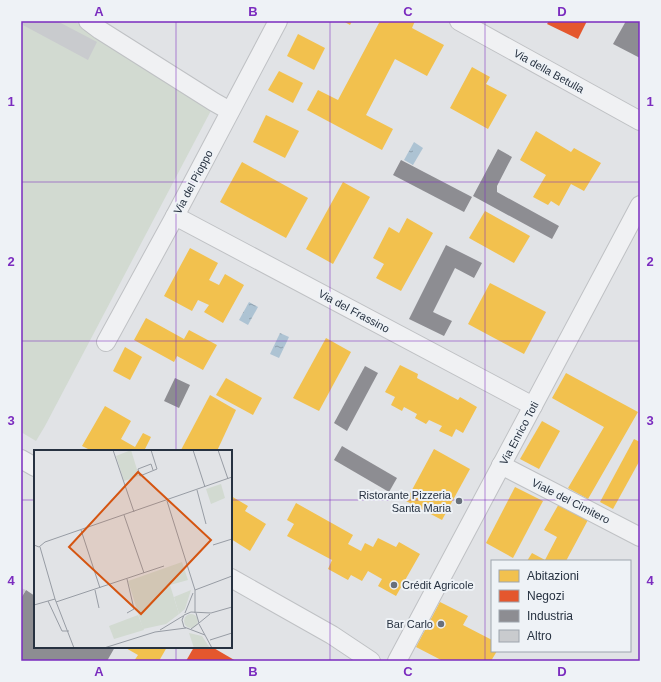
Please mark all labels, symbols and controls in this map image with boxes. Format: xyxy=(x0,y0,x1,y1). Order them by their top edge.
text: A xyxy=(94,4,104,19)
text: B xyxy=(248,4,258,19)
text: C xyxy=(403,4,413,19)
text: D xyxy=(557,4,567,19)
street label: Via della Betulla xyxy=(512,47,587,96)
text: 1 xyxy=(7,94,15,109)
text: 1 xyxy=(646,94,654,109)
street label: Via del Pioppo xyxy=(171,148,215,216)
text: 2 xyxy=(7,254,15,269)
text: 2 xyxy=(646,254,654,269)
street label: Via del Frassino xyxy=(316,287,392,335)
street label: Via Enrico Toti xyxy=(497,399,541,467)
text: 3 xyxy=(7,413,15,428)
text: 3 xyxy=(646,413,654,428)
inset map xyxy=(34,450,232,648)
street label: Viale del Cimitero xyxy=(530,476,612,526)
place label: Ristorante Pizzeria Santa Maria xyxy=(359,489,452,514)
marker: Ristorante Pizzeria Santa Maria xyxy=(454,496,464,506)
legend xyxy=(491,560,631,652)
text: Abitazioni xyxy=(527,569,579,583)
text: 4 xyxy=(7,573,15,588)
text: 4 xyxy=(646,573,654,588)
place label: Crédit Agricole xyxy=(402,579,474,591)
marker: Crédit Agricole xyxy=(389,580,399,590)
text: Negozi xyxy=(527,589,564,603)
text: Industria xyxy=(527,609,573,623)
place label: Bar Carlo xyxy=(387,618,433,630)
marker: Bar Carlo xyxy=(436,619,446,629)
text: Altro xyxy=(527,629,552,643)
text: A xyxy=(94,664,104,679)
text: B xyxy=(248,664,258,679)
text: C xyxy=(403,664,413,679)
text: D xyxy=(557,664,567,679)

